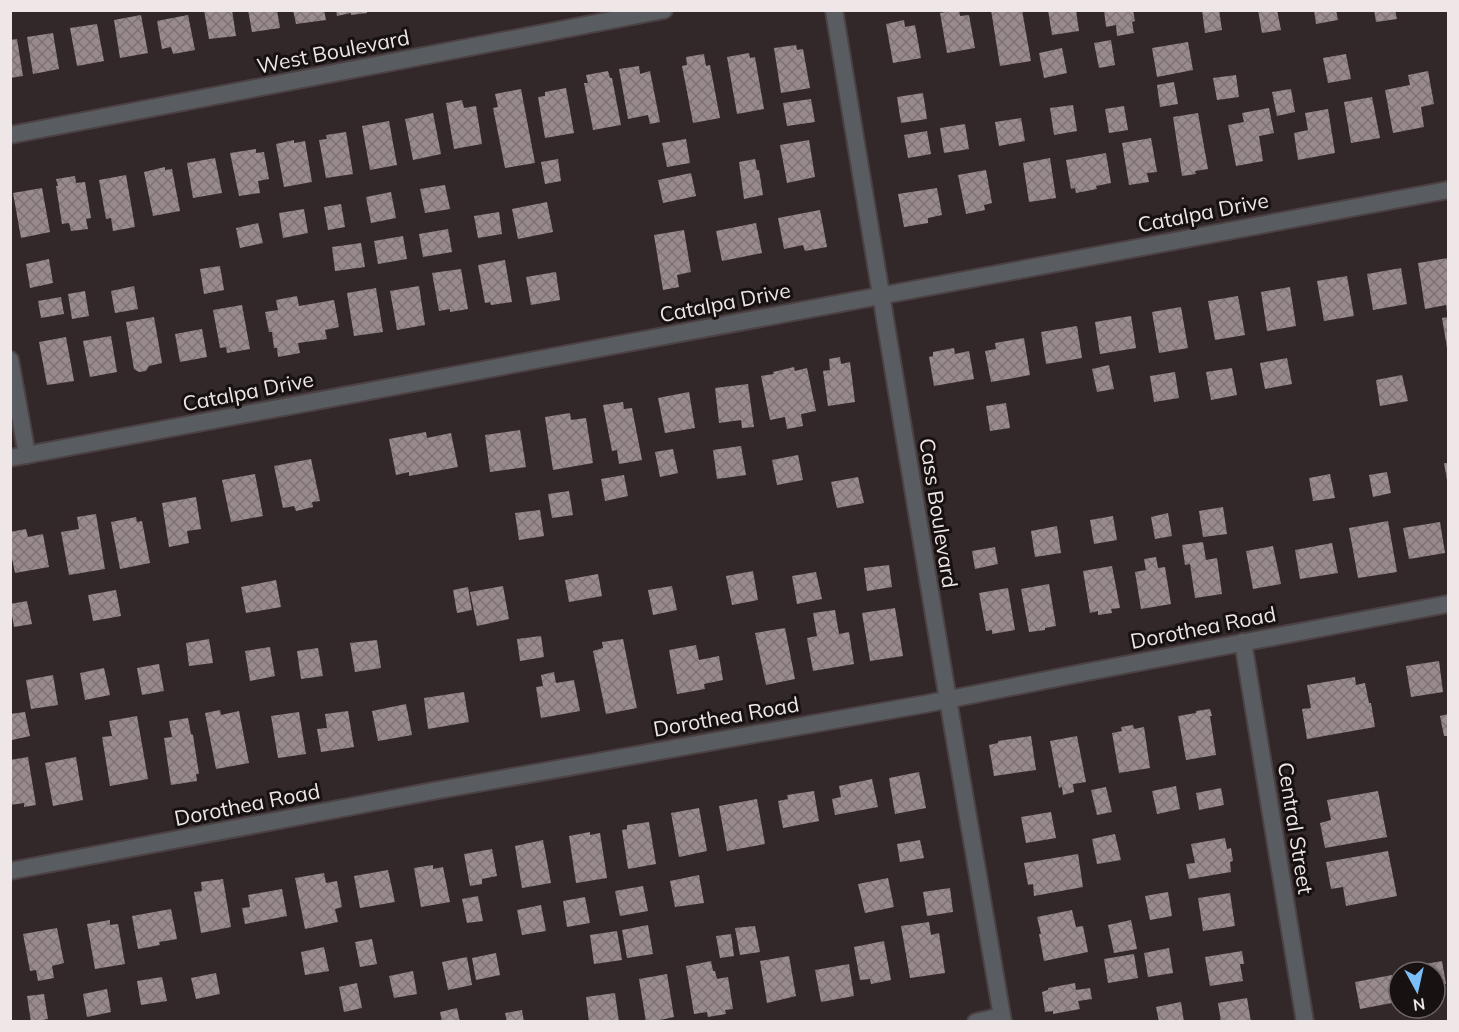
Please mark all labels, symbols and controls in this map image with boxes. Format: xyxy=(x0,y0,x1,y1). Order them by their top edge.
street label: West Boulevard xyxy=(254,23,412,79)
street label: Catalpa Drive xyxy=(1135,187,1271,237)
street label: Catalpa Drive xyxy=(657,277,793,327)
street label: Catalpa Drive xyxy=(180,366,316,416)
street label: Cass Boulevard xyxy=(914,436,964,590)
street label: Dorothea Road xyxy=(1128,600,1278,654)
street label: Dorothea Road xyxy=(651,690,801,742)
street label: Central Street xyxy=(1273,760,1319,896)
street label: Dorothea Road xyxy=(172,777,322,831)
north arrow xyxy=(1387,960,1447,1020)
text: N xyxy=(1412,994,1426,1016)

